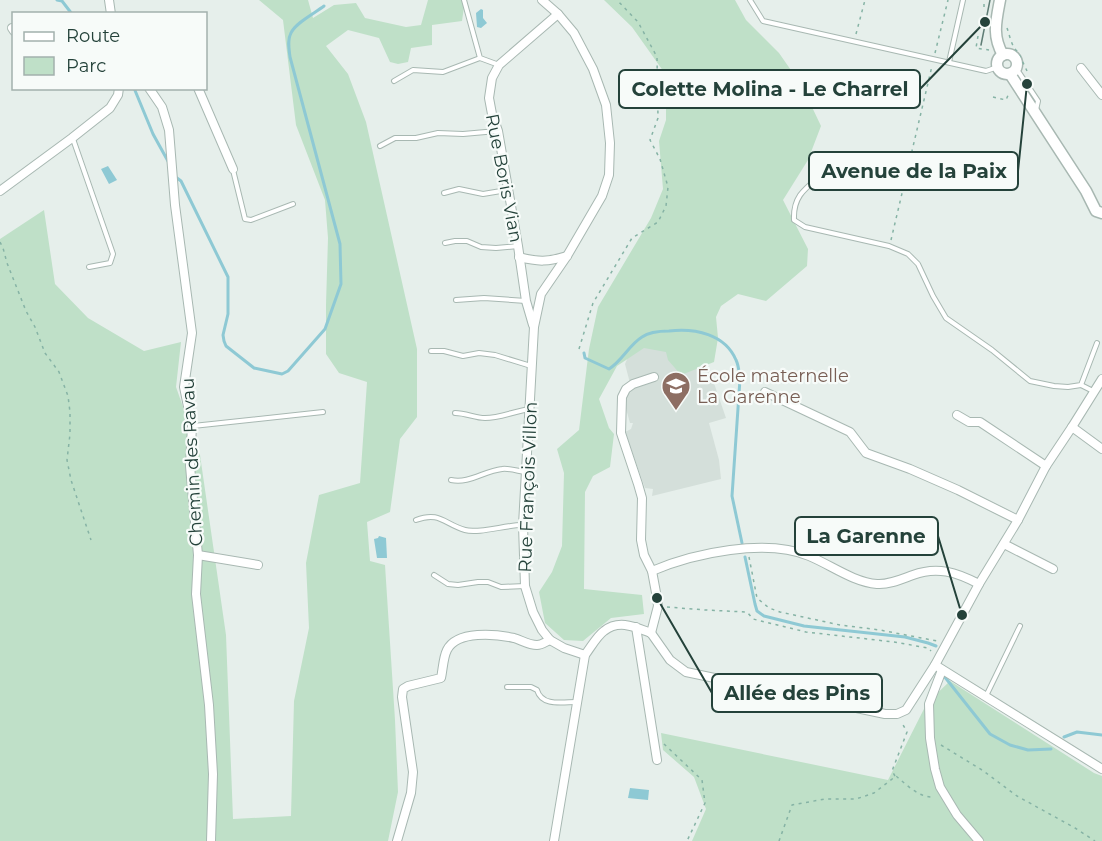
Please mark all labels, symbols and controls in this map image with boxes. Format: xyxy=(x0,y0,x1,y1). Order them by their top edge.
legend xyxy=(12,12,207,90)
text: Route xyxy=(66,25,120,47)
text: Parc xyxy=(66,55,106,77)
callout: Colette Molina - Le Charrel xyxy=(619,70,920,108)
text: Colette Molina - Le Charrel xyxy=(632,77,908,101)
street label: Rue Boris Vian xyxy=(481,112,527,244)
callout: Avenue de la Paix xyxy=(809,152,1018,190)
text: Avenue de la Paix xyxy=(820,159,1007,183)
place label: École maternelle La Garenne xyxy=(697,365,849,408)
school or university icon: École maternelle La Garenne xyxy=(660,370,692,412)
street label: Chemin des Ravau xyxy=(177,377,207,547)
street label: Rue François Villon xyxy=(514,401,542,573)
callout: La Garenne xyxy=(795,517,938,555)
text: La Garenne xyxy=(806,524,926,548)
callout: Allée des Pins xyxy=(712,674,882,712)
text: Allée des Pins xyxy=(723,681,870,705)

